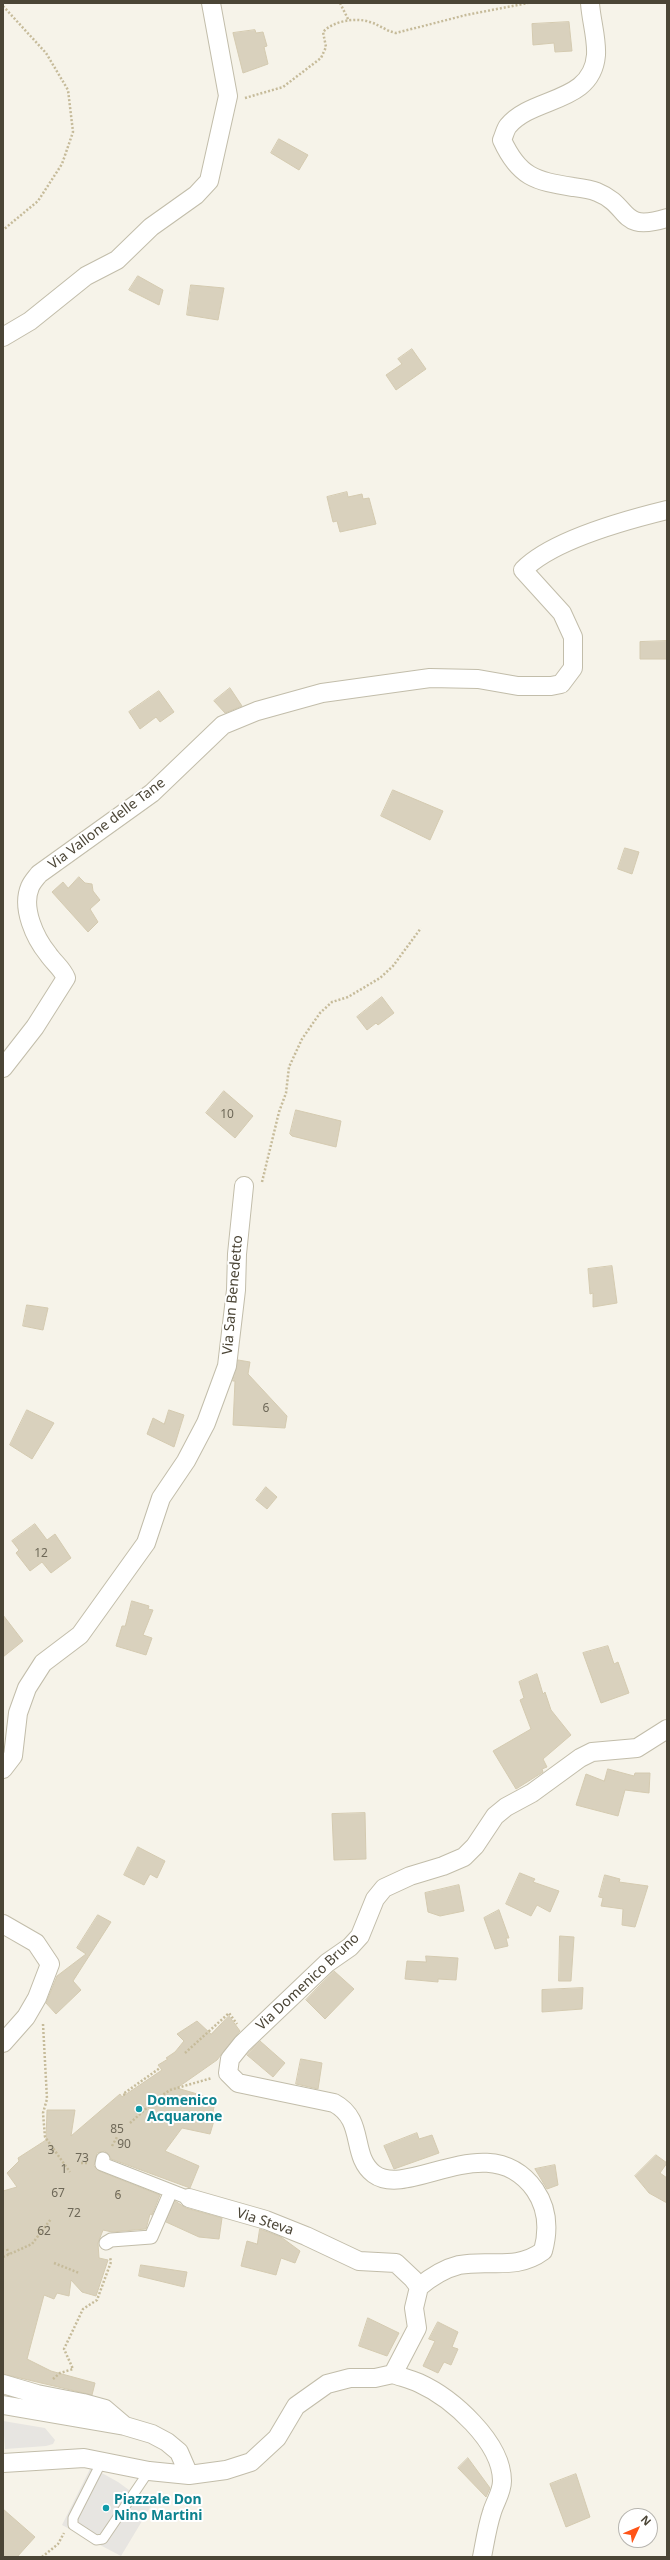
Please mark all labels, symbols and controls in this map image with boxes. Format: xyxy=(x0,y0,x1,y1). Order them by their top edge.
street label: Via Vallone delle Tane xyxy=(45,775,169,873)
house number: 10 xyxy=(220,1108,234,1122)
street label: Via San Benedetto xyxy=(219,1235,247,1355)
house number: 6 xyxy=(263,1402,269,1416)
house number: 12 xyxy=(34,1547,48,1561)
street label: Via Domenico Bruno xyxy=(253,1930,363,2034)
place label: Domenico Acquarone xyxy=(147,2093,222,2126)
marker: Domenico Acquarone xyxy=(134,2104,144,2114)
house number: 85 xyxy=(110,2123,124,2137)
house number: 90 xyxy=(117,2138,131,2152)
house number: 3 xyxy=(48,2144,54,2158)
house number: 73 xyxy=(75,2152,89,2166)
house number: 1 xyxy=(61,2163,67,2177)
house number: 67 xyxy=(51,2187,65,2201)
house number: 6 xyxy=(115,2189,121,2203)
street label: Via Steva xyxy=(234,2205,296,2239)
house number: 72 xyxy=(67,2207,81,2221)
house number: 62 xyxy=(37,2225,51,2239)
place label: Piazzale Don Nino Martini xyxy=(114,2492,202,2524)
marker: Piazzale Don Nino Martini xyxy=(101,2503,111,2513)
north arrow xyxy=(618,2508,658,2548)
text: N xyxy=(638,2512,655,2528)

